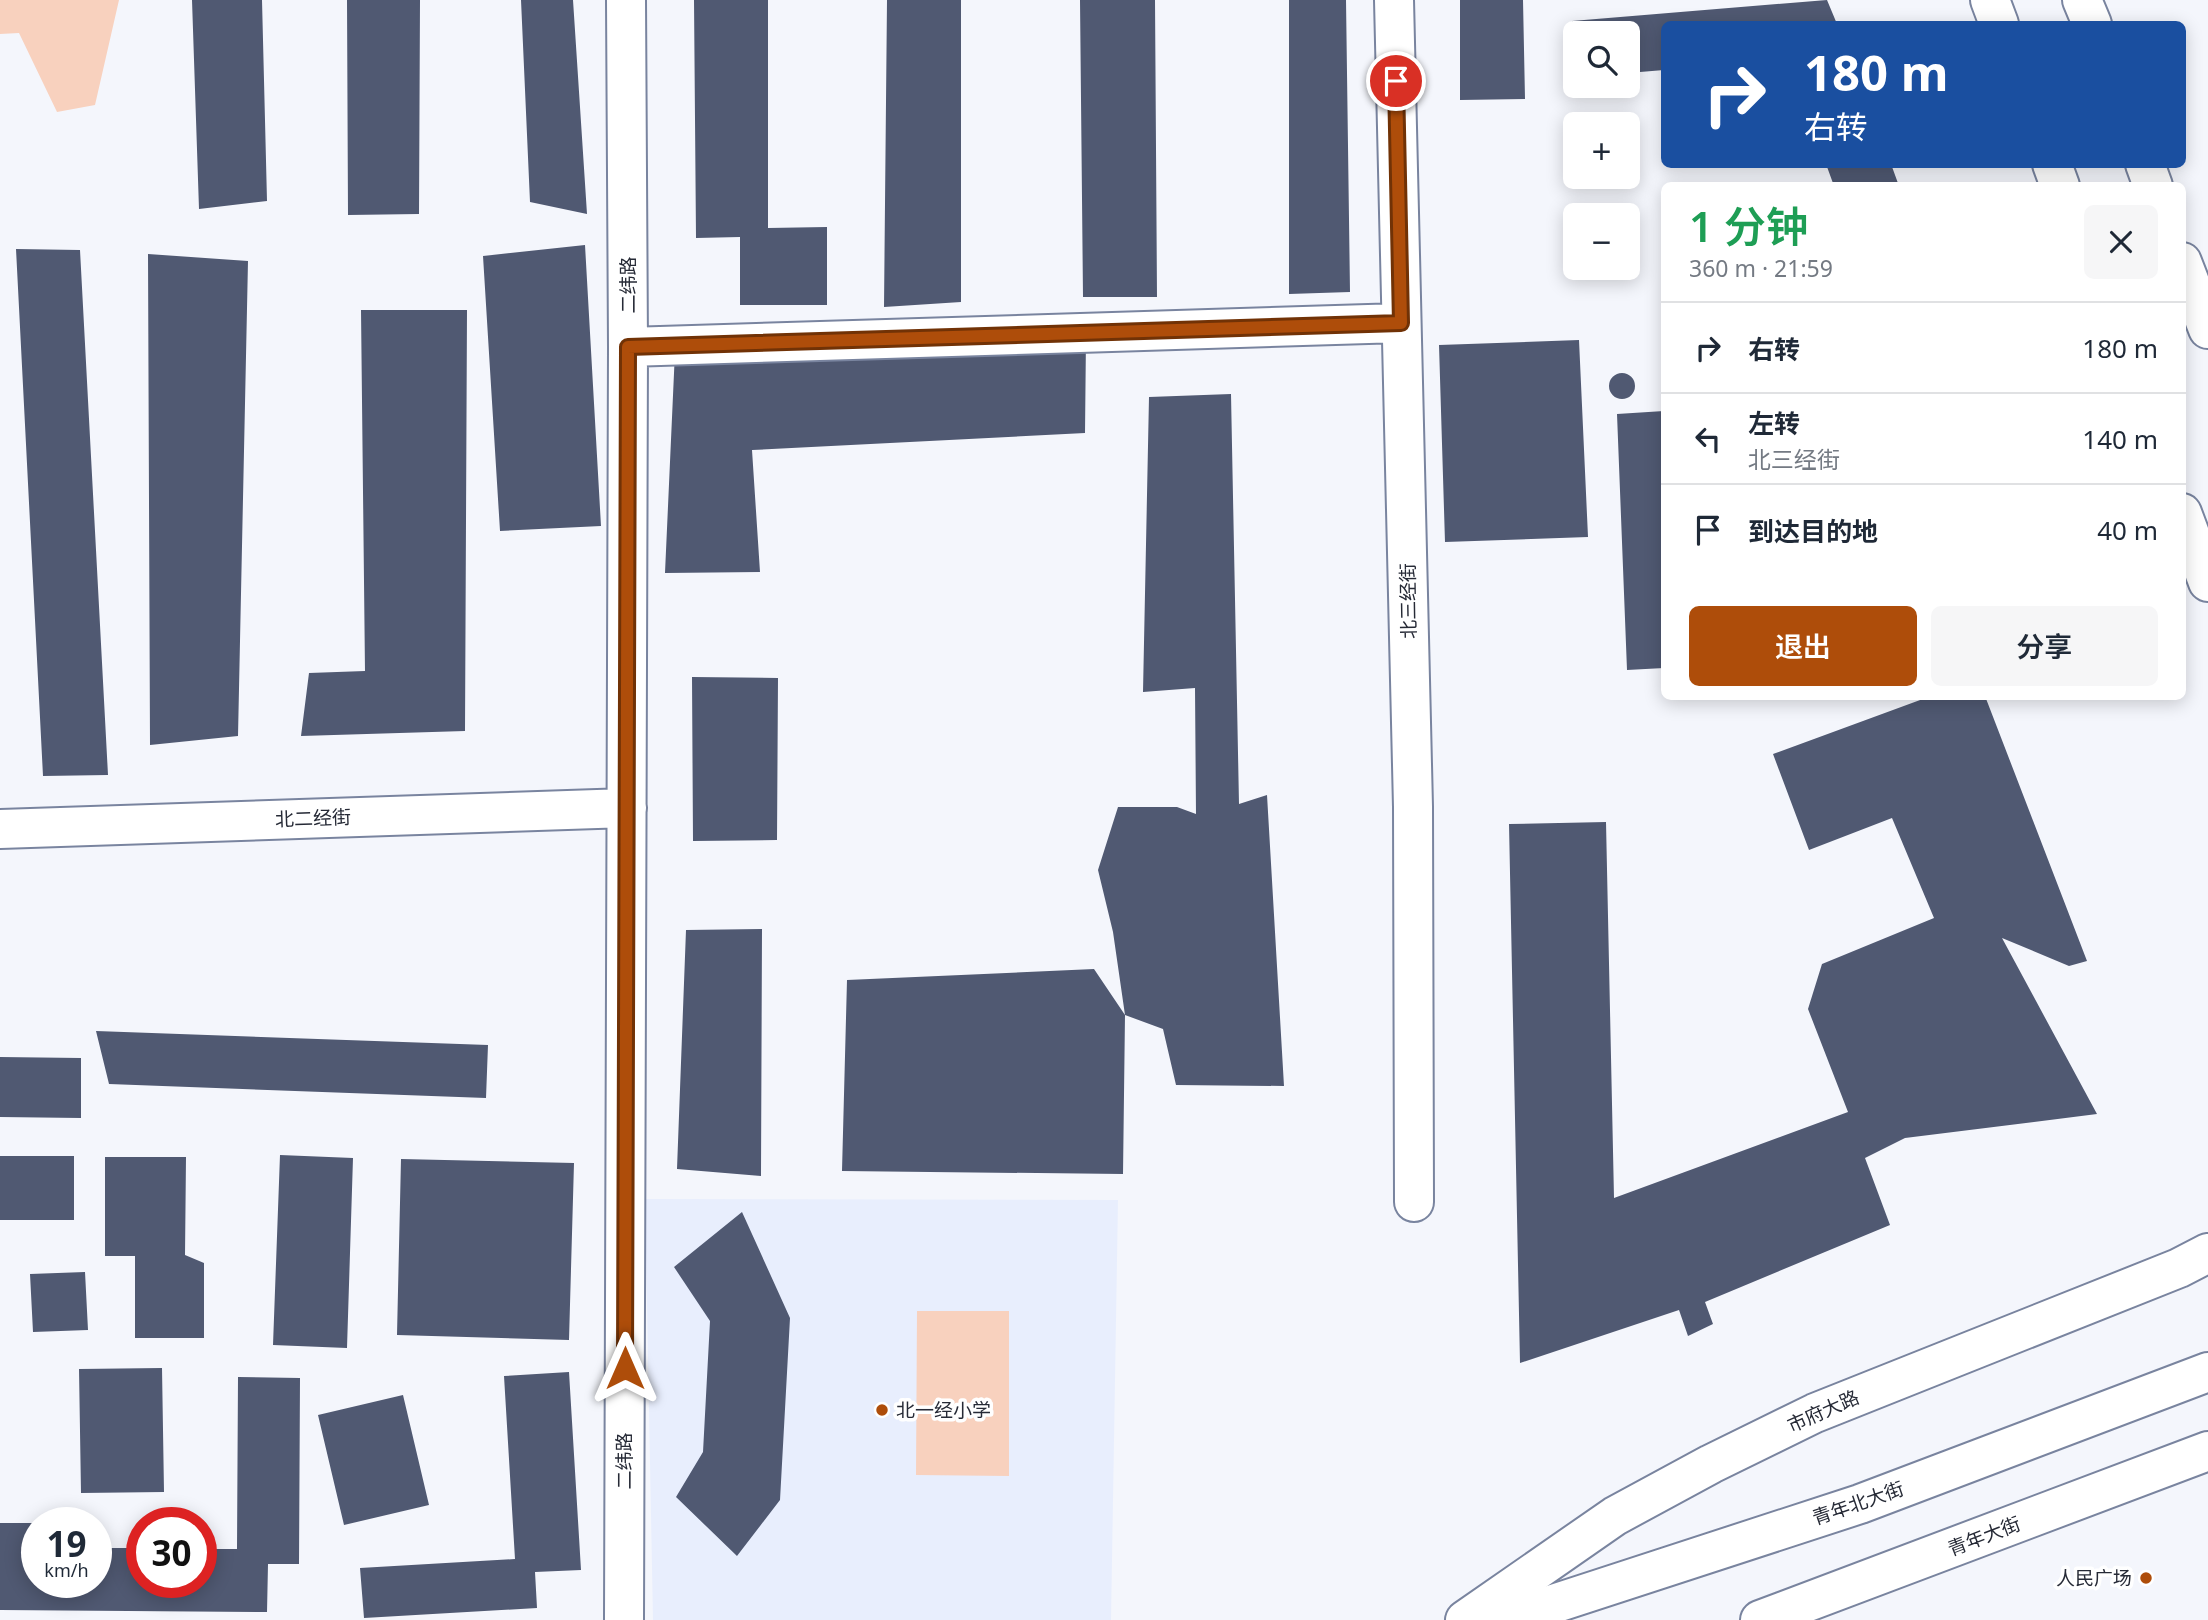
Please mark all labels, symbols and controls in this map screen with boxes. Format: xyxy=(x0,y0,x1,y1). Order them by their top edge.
map controls xyxy=(1563,21,1640,280)
button: search xyxy=(1563,21,1640,98)
text: 180 m xyxy=(1804,39,1949,105)
icon: right xyxy=(1689,49,1780,140)
pin xyxy=(1366,51,1426,111)
icon: arrive xyxy=(1377,62,1415,100)
text: 右转 xyxy=(1804,105,1868,148)
button: + xyxy=(1563,112,1640,189)
text: 1 分钟 xyxy=(1689,197,1808,254)
button: − xyxy=(1563,203,1640,280)
button: close xyxy=(2084,205,2158,279)
text: 360 m · 21:59 xyxy=(1689,252,1833,284)
street label: 二纬路 xyxy=(615,256,641,314)
icon: right xyxy=(1689,329,1727,367)
text: 180 m xyxy=(2082,330,2158,366)
text: 右转 xyxy=(1748,331,1800,367)
text: 左转 xyxy=(1748,405,1800,441)
icon: left xyxy=(1689,420,1727,458)
text: 140 m xyxy=(2082,421,2158,457)
text: 北三经街 xyxy=(1748,443,1840,475)
icon: arrive xyxy=(1689,511,1727,549)
text: 40 m xyxy=(2097,512,2158,548)
text: 到达目的地 xyxy=(1748,513,1878,549)
street label: 北三经街 xyxy=(1394,563,1422,639)
button: 退出 xyxy=(1689,606,1917,686)
button: 分享 xyxy=(1931,606,2158,686)
street label: 北二经街 xyxy=(275,804,351,832)
position arrow xyxy=(588,1331,662,1405)
street label: 市府大路 xyxy=(1783,1384,1863,1438)
place label: 北一经小学 xyxy=(896,1397,991,1423)
marker: 北一经小学 xyxy=(874,1402,890,1418)
street label: 二纬路 xyxy=(611,1432,637,1490)
street label: 青年北大街 xyxy=(1809,1475,1907,1531)
speed limit sign: 30 xyxy=(126,1507,217,1598)
street label: 青年大街 xyxy=(1944,1510,2024,1562)
text: 19 xyxy=(46,1520,87,1567)
text: km/h xyxy=(44,1558,89,1582)
place label: 人民广场 xyxy=(2056,1565,2132,1591)
marker: 人民广场 xyxy=(2138,1570,2154,1586)

